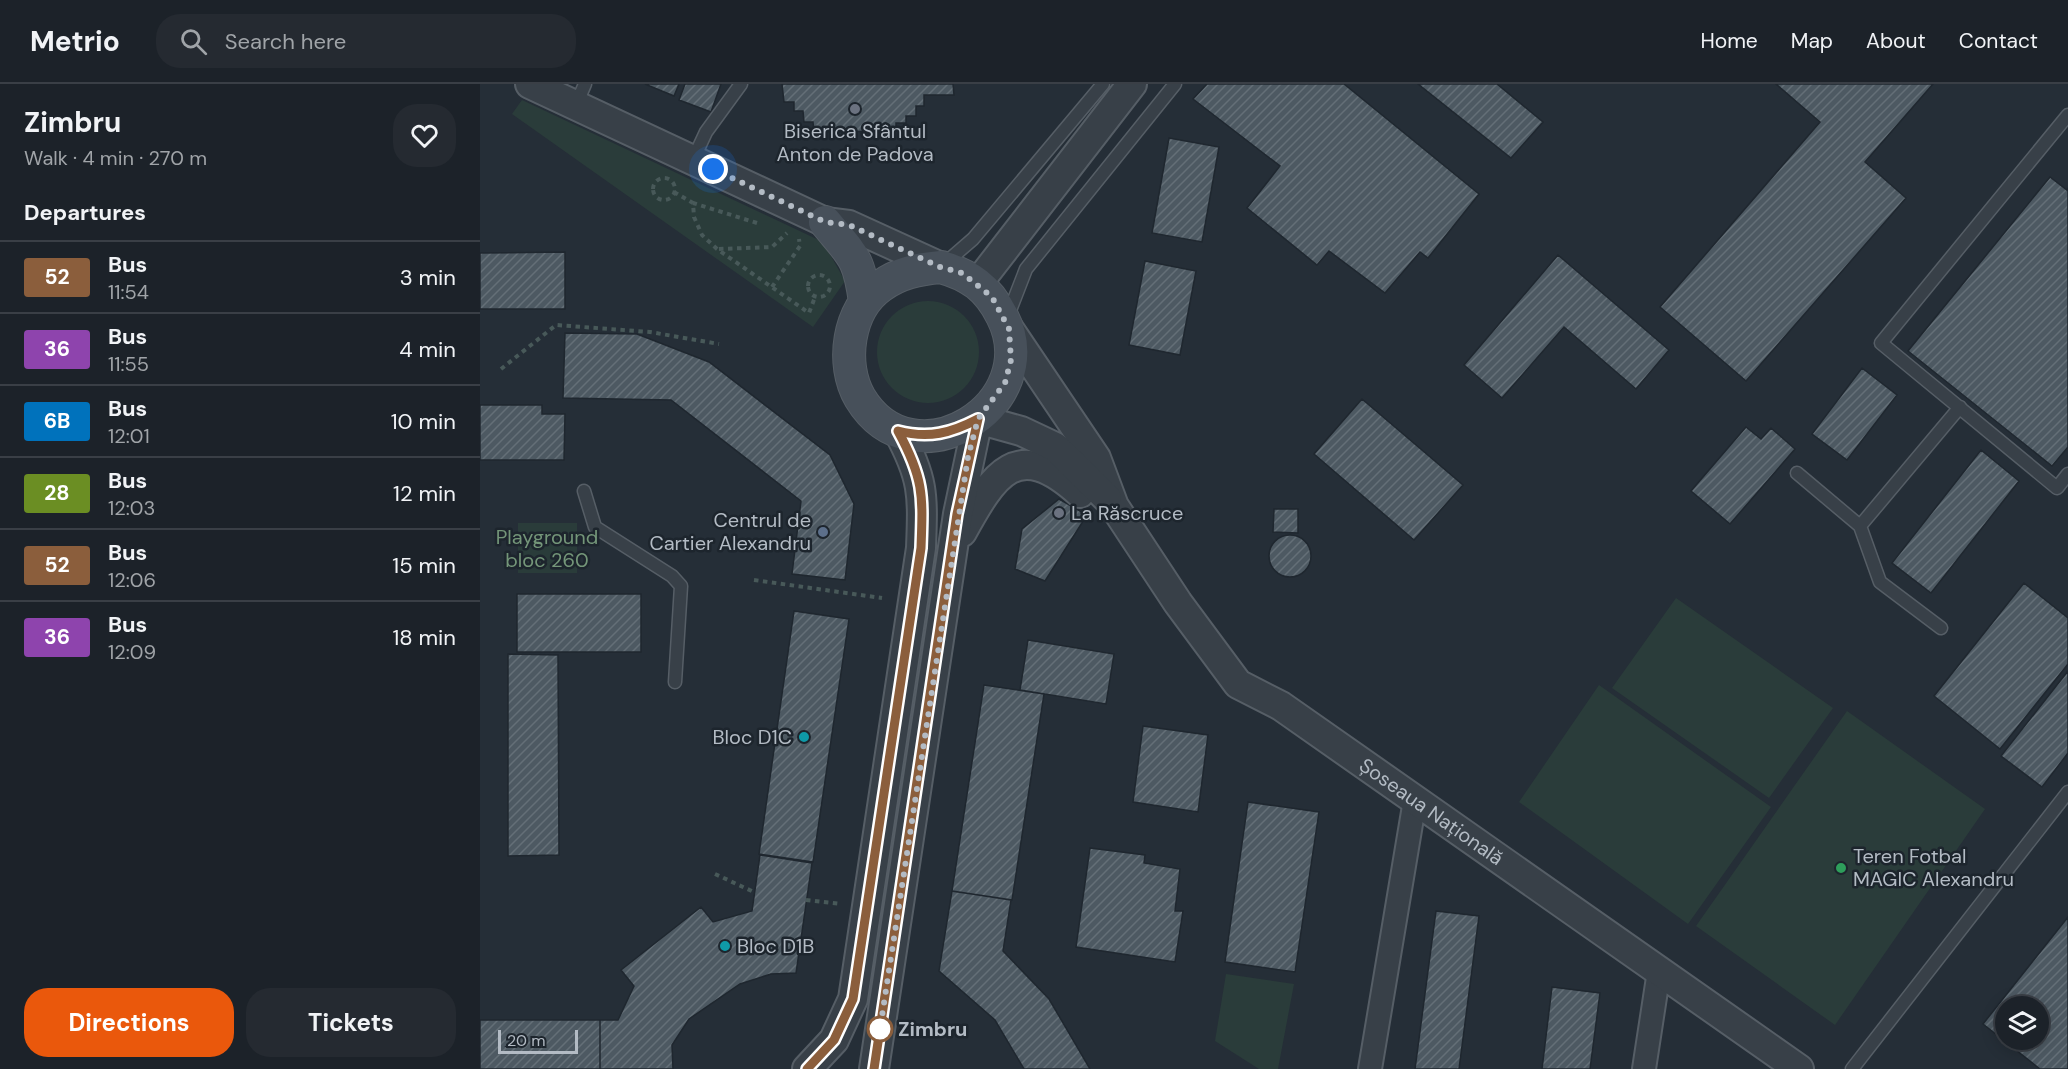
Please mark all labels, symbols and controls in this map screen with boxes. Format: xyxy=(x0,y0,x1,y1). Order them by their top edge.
search box xyxy=(156,14,576,68)
text: Metrio xyxy=(30,23,120,60)
icon: search xyxy=(177,25,210,58)
text: Search here xyxy=(225,27,346,56)
text: Home xyxy=(1700,27,1758,55)
text: Map xyxy=(1791,27,1833,55)
text: About xyxy=(1866,27,1926,55)
text: Contact xyxy=(1959,27,2038,55)
marker: Biserica Sfântul Anton de Padova xyxy=(848,102,862,116)
text: Zimbru xyxy=(24,104,121,141)
button: heart xyxy=(393,104,456,167)
place label: Biserica Sfântul Anton de Padova xyxy=(776,118,934,167)
text: Walk · 4 min · 270 m xyxy=(24,145,207,171)
your location xyxy=(698,154,728,184)
text: Departures xyxy=(24,198,146,227)
text: Bus xyxy=(108,250,147,279)
text: 52 xyxy=(44,263,70,291)
text: 3 min xyxy=(400,263,456,292)
text: 11:54 xyxy=(108,279,149,305)
text: Bus xyxy=(108,322,147,351)
text: 36 xyxy=(44,335,70,363)
text: 4 min xyxy=(399,335,456,364)
text: 11:55 xyxy=(108,351,149,377)
text: Bus xyxy=(108,394,147,423)
text: 6B xyxy=(44,407,70,435)
text: 10 min xyxy=(391,407,456,436)
text: 12:01 xyxy=(108,423,150,449)
text: Bus xyxy=(108,466,147,495)
text: 28 xyxy=(44,479,70,507)
text: 12 min xyxy=(393,479,456,508)
text: 12:03 xyxy=(108,495,155,521)
place label: La Răscruce xyxy=(1071,500,1183,526)
marker: La Răscruce xyxy=(1052,506,1066,520)
place label: Centrul de Cartier Alexandru xyxy=(649,507,811,556)
park label: Playground bloc 260 xyxy=(496,524,598,573)
marker: Centrul de Cartier Alexandru xyxy=(816,525,830,539)
text: Bus xyxy=(108,538,147,567)
text: 52 xyxy=(44,551,70,579)
text: 15 min xyxy=(392,551,456,580)
text: 12:06 xyxy=(108,567,156,593)
text: Bus xyxy=(108,610,147,639)
text: 36 xyxy=(44,623,70,651)
text: 18 min xyxy=(392,623,456,652)
text: 12:09 xyxy=(108,639,156,665)
place label: Bloc D1C xyxy=(713,724,792,750)
marker: Bloc D1C xyxy=(797,730,811,744)
street label: Șoseaua Națională xyxy=(1354,752,1509,871)
place label: Teren Fotbal MAGIC Alexandru xyxy=(1853,843,2014,892)
marker: Teren Fotbal MAGIC Alexandru xyxy=(1834,861,1848,875)
place label: Bloc D1B xyxy=(737,933,814,959)
marker: Bloc D1B xyxy=(718,939,732,953)
button: Directions xyxy=(24,988,234,1057)
button: Tickets xyxy=(246,988,456,1057)
map controls xyxy=(1995,996,2049,1050)
button: layers xyxy=(1995,996,2049,1050)
marker: Zimbru xyxy=(867,1016,893,1042)
place label: Zimbru xyxy=(898,1016,967,1042)
scale bar xyxy=(498,1027,578,1054)
text: 20 m xyxy=(507,1030,546,1051)

